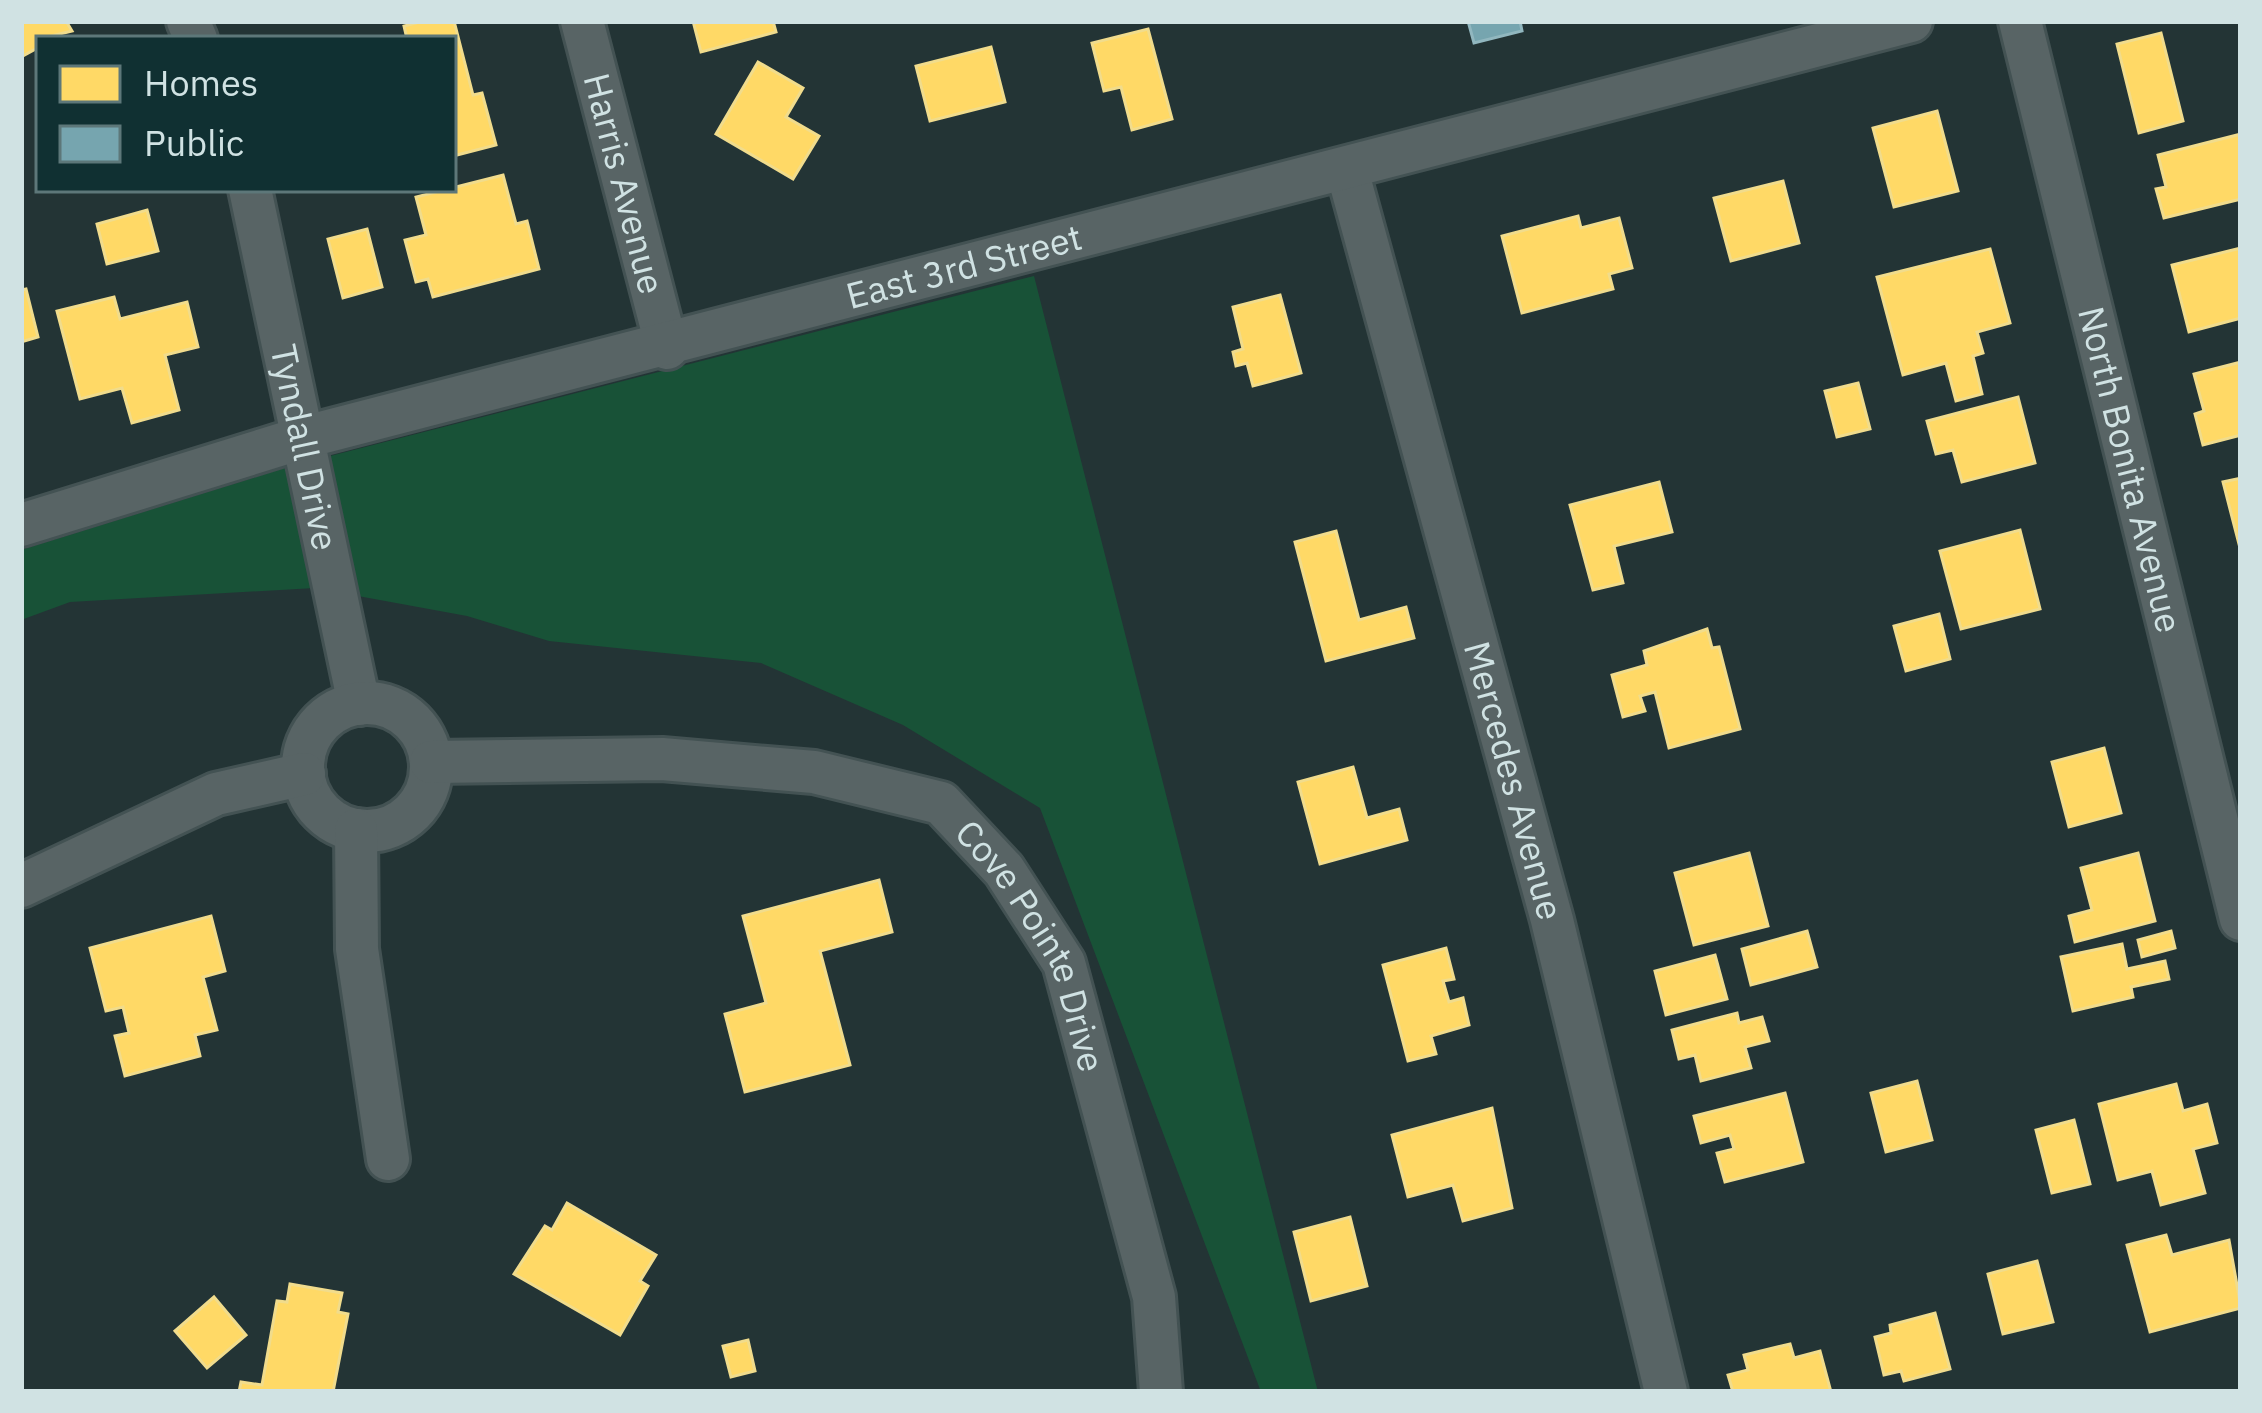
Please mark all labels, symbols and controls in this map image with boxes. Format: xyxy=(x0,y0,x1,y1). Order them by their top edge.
legend xyxy=(36,36,456,192)
text: Homes xyxy=(144,59,258,106)
street label: Harris Avenue xyxy=(574,68,676,299)
text: Public xyxy=(144,119,244,166)
street label: East 3rd Street xyxy=(841,213,1087,319)
street label: North Bonita Avenue xyxy=(2068,302,2194,637)
street label: Tyndall Drive xyxy=(261,340,350,554)
street label: Mercedes Avenue xyxy=(1454,636,1575,925)
street label: Cove Pointe Drive xyxy=(946,809,1116,1077)

